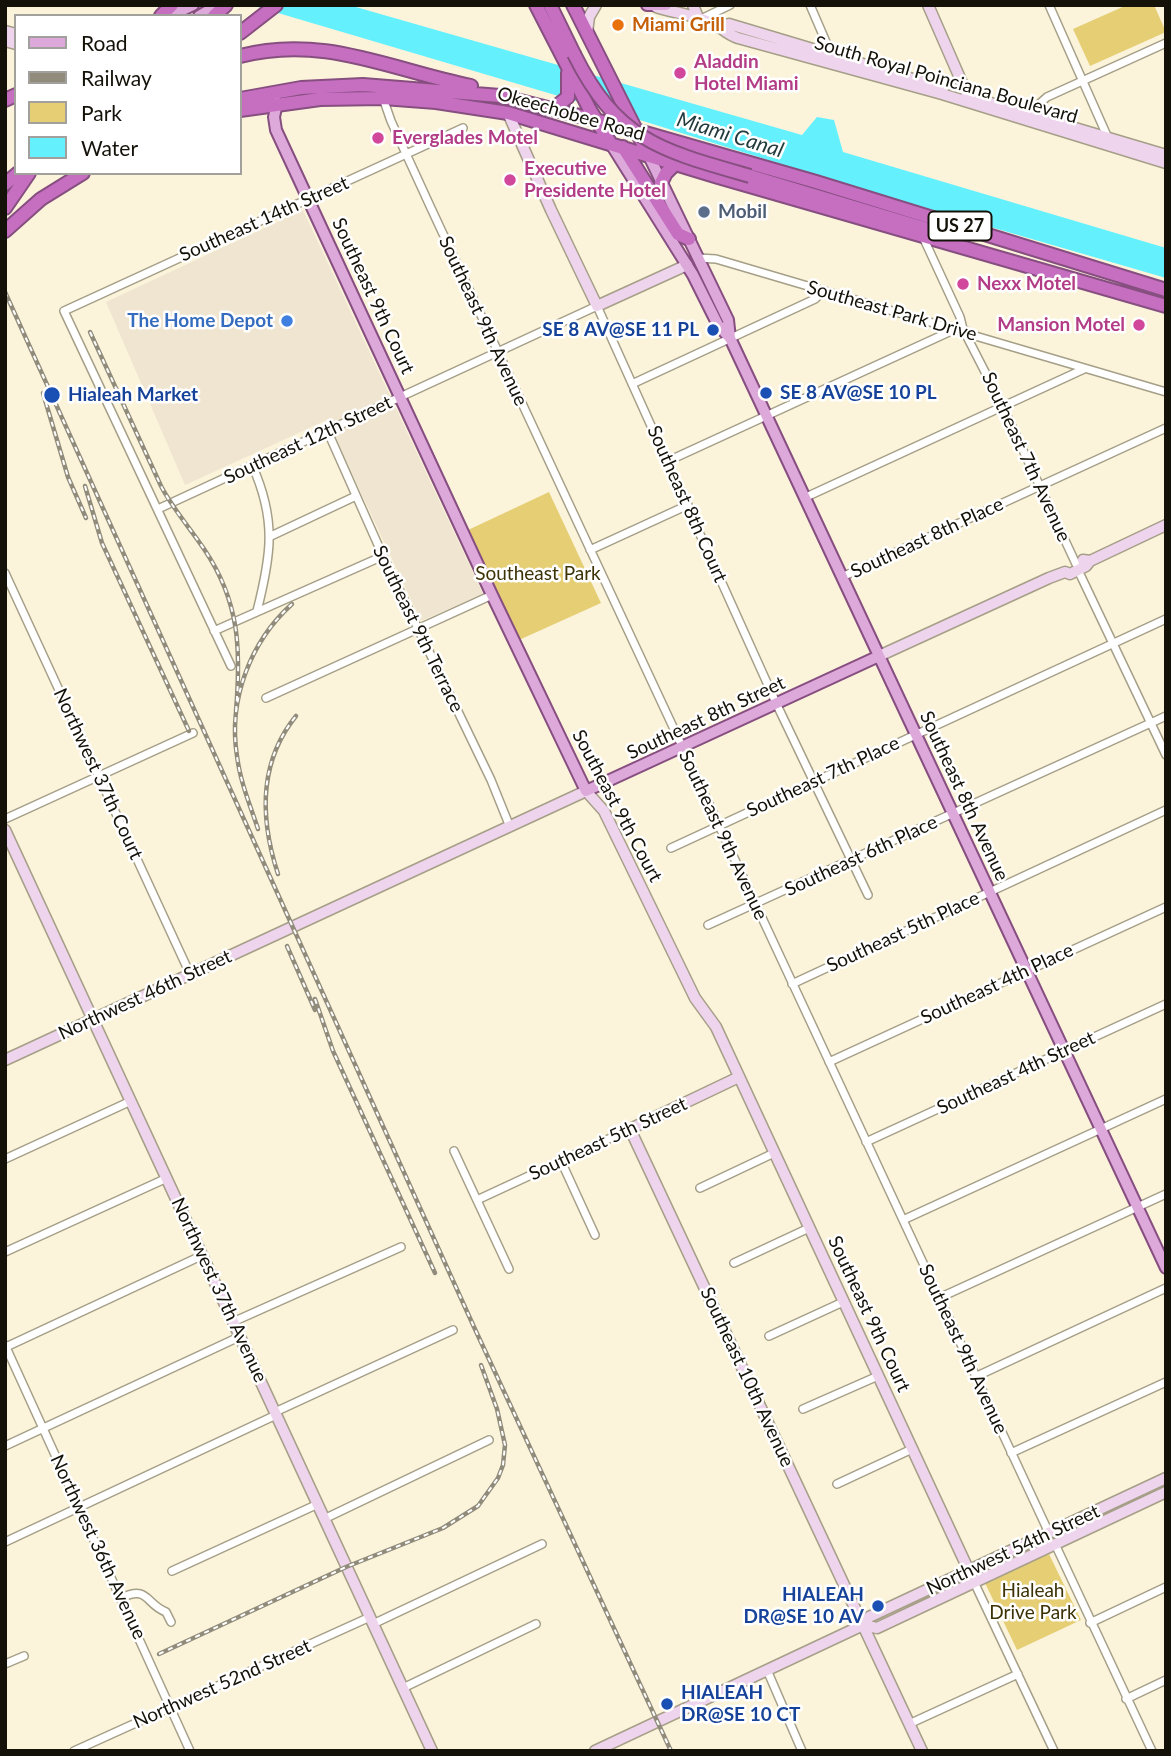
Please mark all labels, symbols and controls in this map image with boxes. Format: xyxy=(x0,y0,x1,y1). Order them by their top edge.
legend xyxy=(14,14,242,175)
place label: Miami Grill xyxy=(632,14,725,36)
marker: Miami Grill xyxy=(610,17,626,33)
text: Road xyxy=(81,30,128,55)
street label: South Royal Poinciana Boulevard xyxy=(812,31,1080,129)
place label: Aladdin Hotel Miami xyxy=(694,51,799,95)
text: Railway xyxy=(81,65,152,90)
marker: Aladdin Hotel Miami xyxy=(672,65,688,81)
street label: Okeechobee Road xyxy=(495,82,647,146)
text: Park xyxy=(81,100,122,125)
water label: Miami Canal xyxy=(674,107,786,163)
place label: Everglades Motel xyxy=(392,127,538,149)
marker: Everglades Motel xyxy=(370,130,386,146)
text: Water xyxy=(81,135,138,160)
place label: Executive Presidente Hotel xyxy=(524,158,666,202)
street label: Southeast 14th Street xyxy=(176,171,352,267)
marker: Executive Presidente Hotel xyxy=(502,172,518,188)
place label: Mobil xyxy=(718,201,767,223)
marker: Mobil xyxy=(696,204,712,220)
road number: US 27 xyxy=(928,211,992,240)
street label: Southeast 9th Court xyxy=(327,214,419,378)
street label: Southeast 9th Avenue xyxy=(434,233,532,409)
place label: Nexx Motel xyxy=(977,273,1076,295)
street label: Southeast Park Drive xyxy=(804,276,980,346)
marker: Nexx Motel xyxy=(955,276,971,292)
place label: The Home Depot xyxy=(127,310,273,332)
marker: The Home Depot xyxy=(279,313,295,329)
place label: Mansion Motel xyxy=(997,314,1125,336)
marker: Mansion Motel xyxy=(1131,317,1147,333)
place label: SE 8 AV@SE 11 PL xyxy=(542,319,699,341)
marker: SE 8 AV@SE 11 PL xyxy=(705,322,721,338)
street label: Southeast 7th Avenue xyxy=(977,369,1075,545)
place label: SE 8 AV@SE 10 PL xyxy=(780,382,937,404)
place label: Hialeah Market xyxy=(68,384,198,406)
marker: Hialeah Market xyxy=(42,385,62,405)
marker: SE 8 AV@SE 10 PL xyxy=(758,385,774,401)
street label: Southeast 12th Street xyxy=(220,391,396,489)
street label: Southeast 8th Court xyxy=(642,422,732,586)
street label: Southeast 8th Place xyxy=(847,493,1007,583)
street label: Southeast 9th Terrace xyxy=(368,542,468,716)
park label: Southeast Park xyxy=(475,563,601,585)
street label: Southeast 8th Street xyxy=(623,671,789,765)
street label: Northwest 37th Court xyxy=(48,685,148,863)
street label: Southeast 8th Avenue xyxy=(915,708,1013,884)
street label: Southeast 9th Court xyxy=(567,726,667,886)
street label: Southeast 7th Place xyxy=(743,732,903,822)
street label: Southeast 9th Avenue xyxy=(674,747,772,923)
street label: Southeast 6th Place xyxy=(781,811,941,901)
street label: Southeast 5th Place xyxy=(823,887,983,977)
street label: Southeast 4th Place xyxy=(917,939,1077,1029)
street label: Northwest 46th Street xyxy=(55,945,235,1045)
street label: Southeast 4th Street xyxy=(933,1026,1099,1120)
street label: Southeast 5th Street xyxy=(525,1092,691,1186)
street label: Northwest 37th Avenue xyxy=(166,1194,272,1386)
street label: Southeast 9th Court xyxy=(823,1232,915,1396)
street label: Southeast 9th Avenue xyxy=(914,1261,1012,1437)
street label: Southeast 10th Avenue xyxy=(695,1284,799,1470)
street label: Northwest 36th Avenue xyxy=(45,1451,151,1643)
street label: Northwest 54th Street xyxy=(923,1500,1103,1600)
park label: Hialeah Drive Park xyxy=(989,1580,1077,1624)
place label: HIALEAH DR@SE 10 AV xyxy=(743,1584,864,1628)
marker: HIALEAH DR@SE 10 AV xyxy=(870,1598,886,1614)
street label: Northwest 52nd Street xyxy=(130,1635,314,1733)
place label: HIALEAH DR@SE 10 CT xyxy=(681,1682,800,1726)
marker: HIALEAH DR@SE 10 CT xyxy=(659,1696,675,1712)

